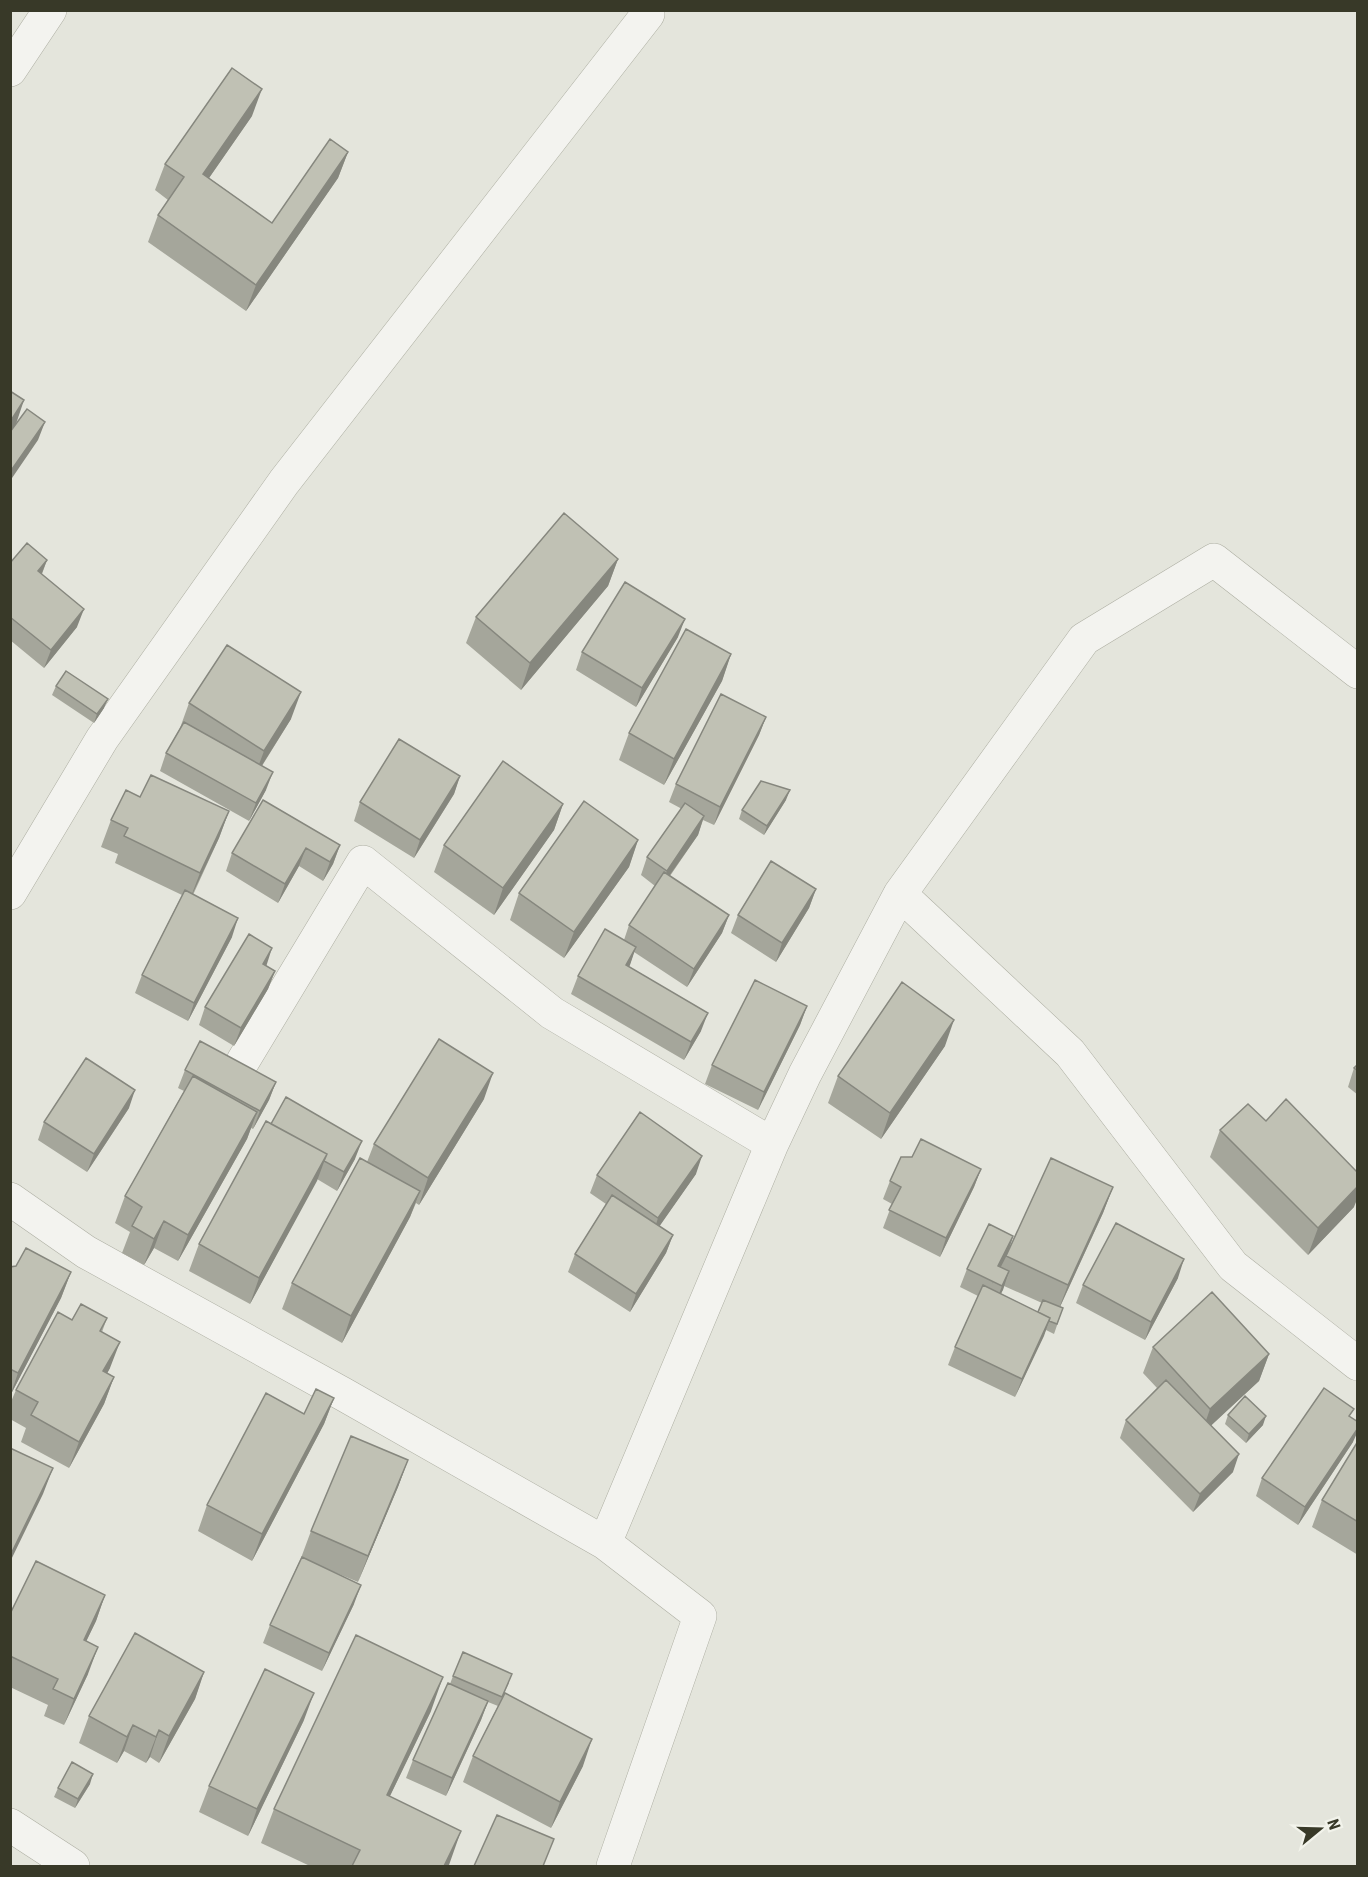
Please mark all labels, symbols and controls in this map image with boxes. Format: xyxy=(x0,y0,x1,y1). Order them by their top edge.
north arrow xyxy=(1290,1799,1350,1859)
text: N xyxy=(1323,1817,1344,1832)

